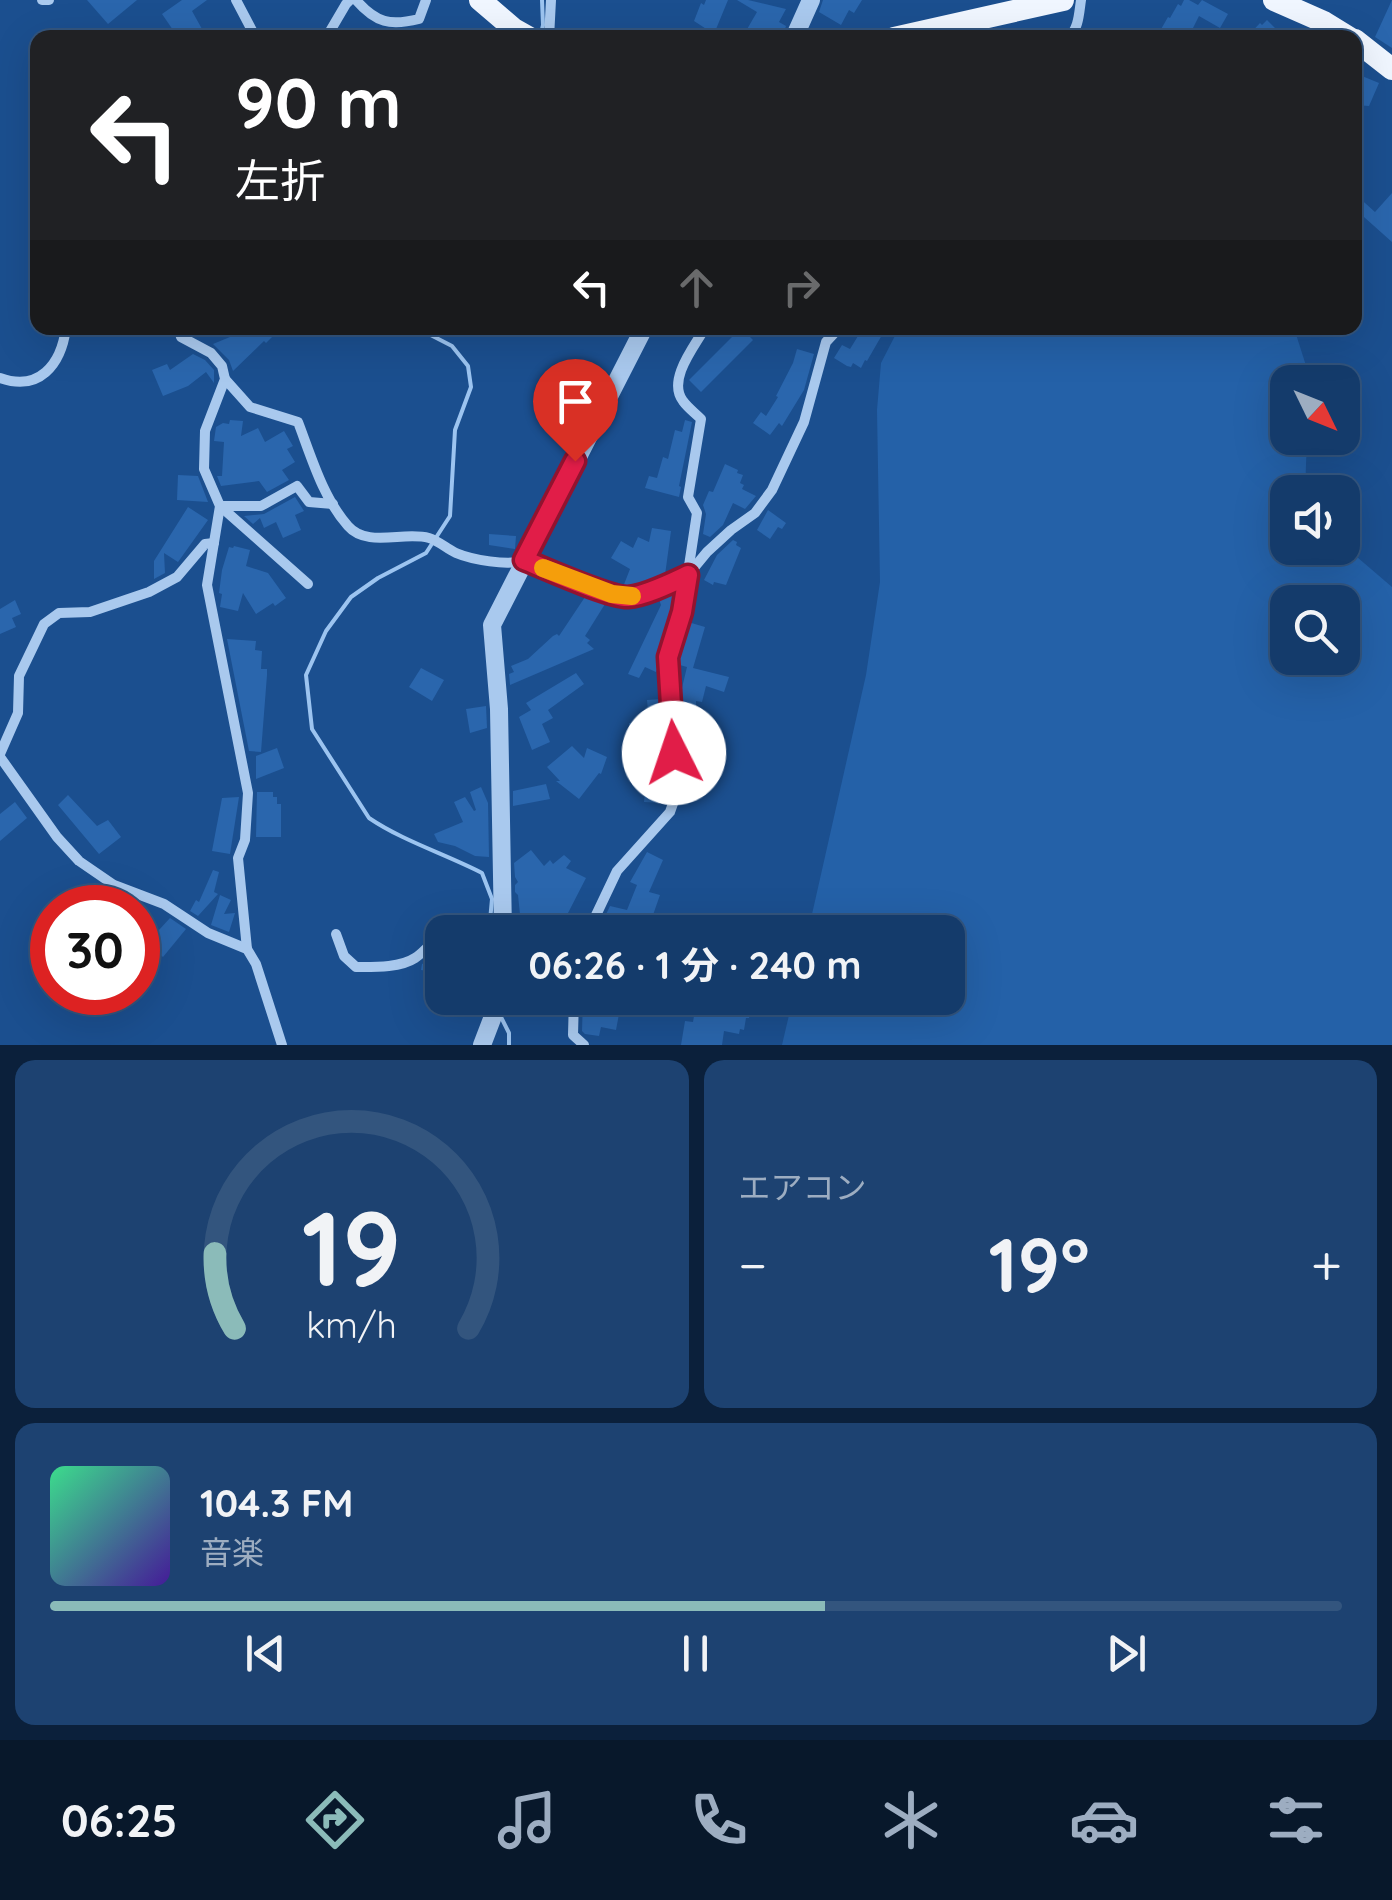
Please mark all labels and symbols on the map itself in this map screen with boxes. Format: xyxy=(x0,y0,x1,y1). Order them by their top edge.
pin xyxy=(533,359,618,462)
north arrow xyxy=(1270,365,1360,455)
position arrow xyxy=(622,701,726,805)
speed limit sign: 30 xyxy=(30,885,160,1015)

